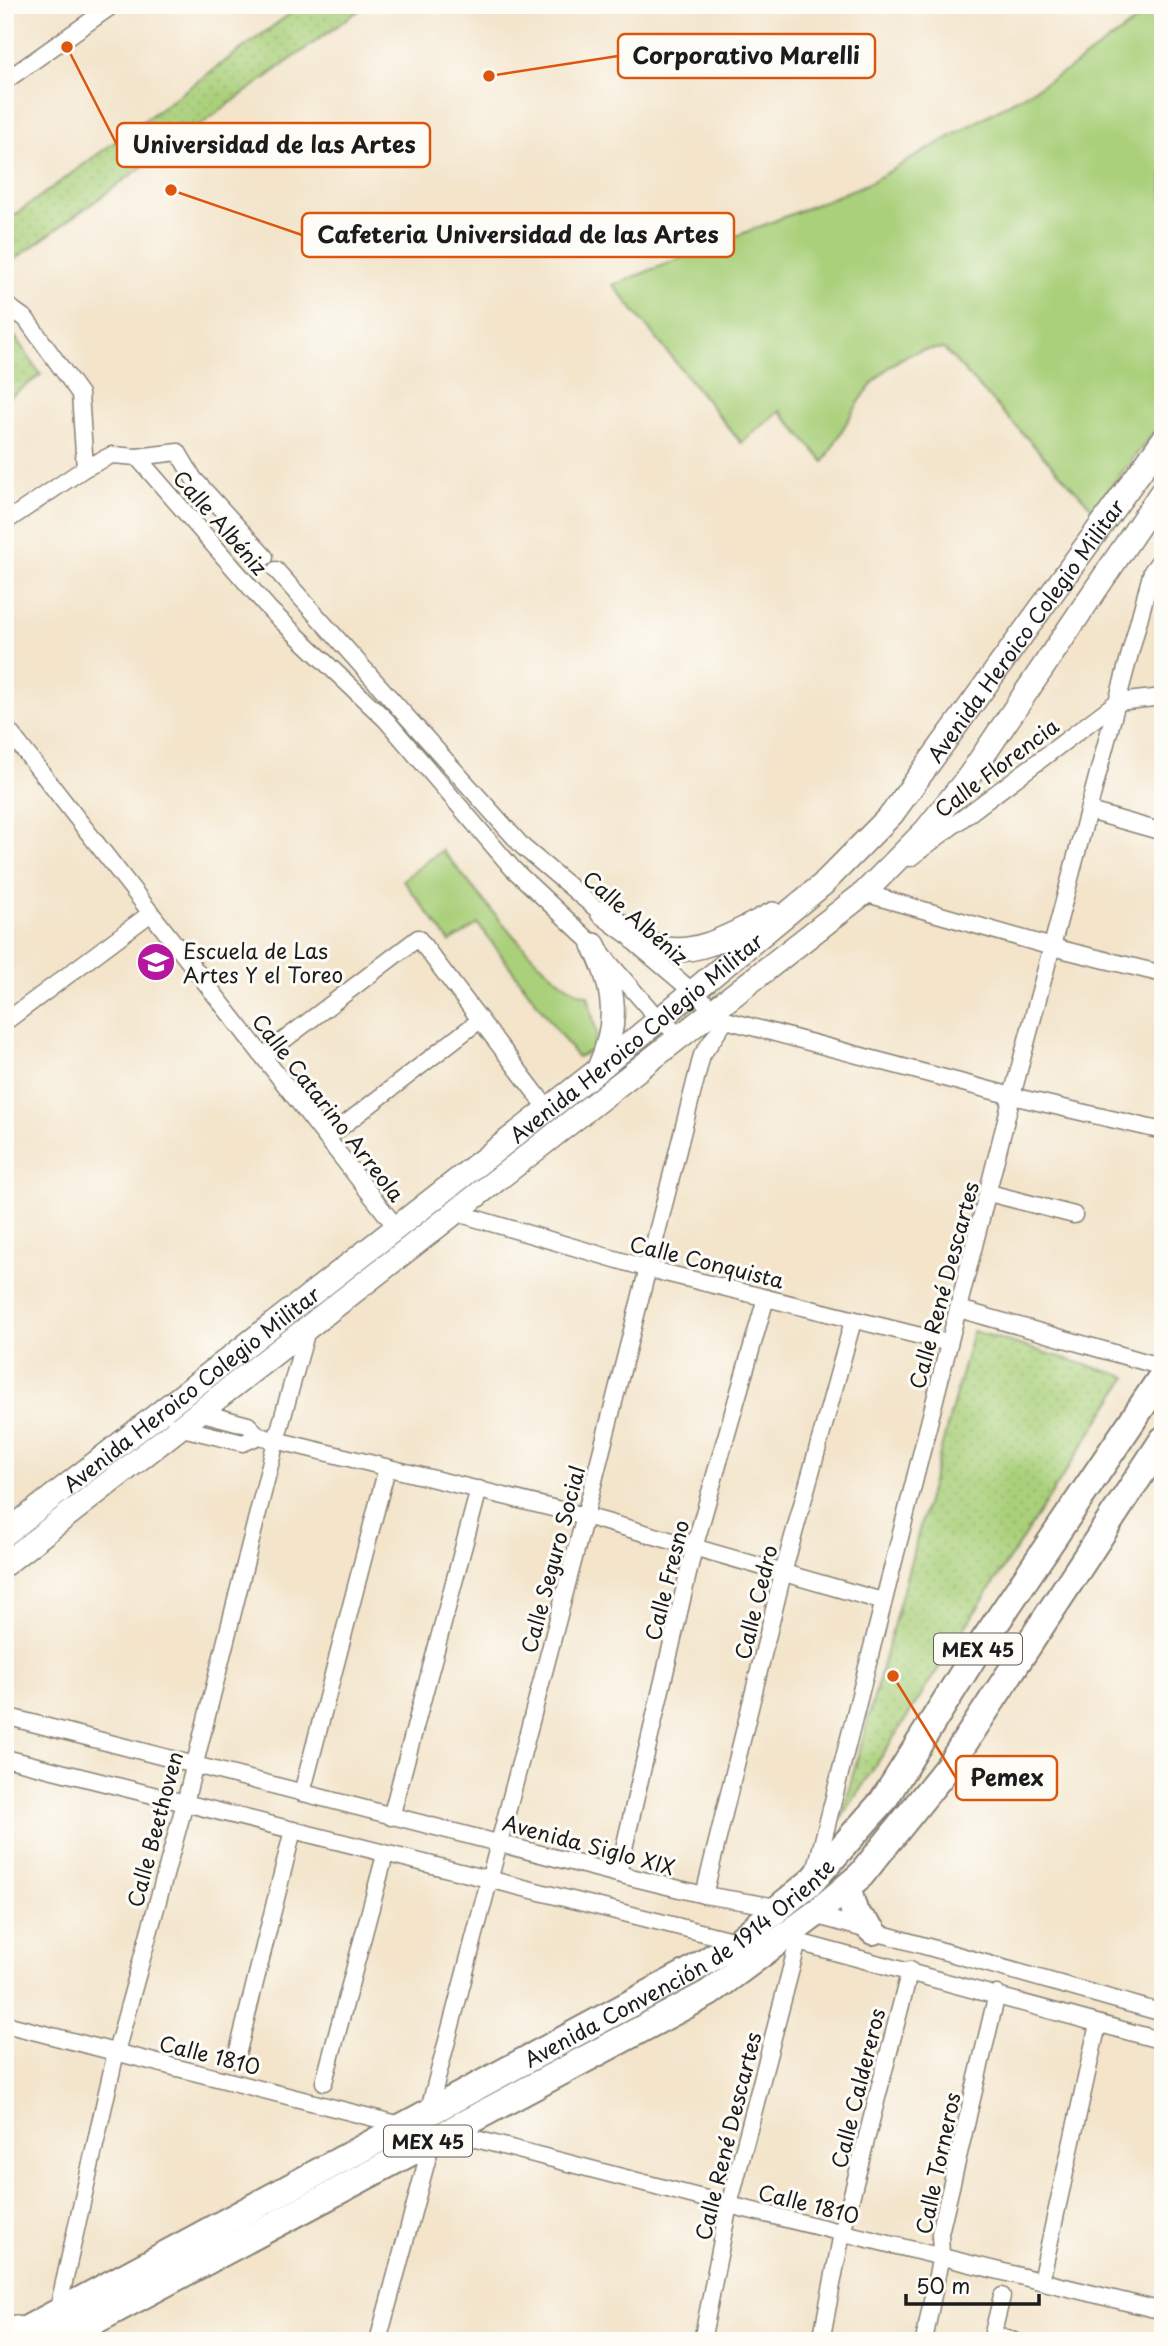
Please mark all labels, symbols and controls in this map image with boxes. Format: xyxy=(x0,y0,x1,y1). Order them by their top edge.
callout: Corporativo Marelli xyxy=(618,34,875,78)
text: Corporativo Marelli xyxy=(632,37,860,72)
callout: Universidad de las Artes xyxy=(117,123,430,167)
text: Universidad de las Artes xyxy=(132,126,416,161)
callout: Cafeteria Universidad de las Artes xyxy=(302,213,734,257)
text: Cafeteria Universidad de las Artes xyxy=(317,216,719,251)
street label: Calle Albéniz xyxy=(166,462,276,582)
street label: Avenida Heroico Colegio Militar xyxy=(919,492,1132,769)
street label: Calle Florencia xyxy=(927,709,1065,824)
street label: Calle Albéniz xyxy=(576,862,696,972)
street label: Avenida Heroico Colegio Militar xyxy=(502,924,770,1150)
place label: Escuela de Las Artes Y el Toreo xyxy=(183,934,343,990)
school or university icon: Escuela de Las Artes Y el Toreo xyxy=(135,941,177,983)
street label: Calle Catarino Arreola xyxy=(245,1006,413,1208)
street label: Calle René Descartes xyxy=(900,1178,986,1392)
street label: Calle Conquista xyxy=(627,1226,787,1296)
street label: Avenida Heroico Colegio Militar xyxy=(56,1277,327,1499)
street label: Calle Seguro Social xyxy=(512,1462,592,1656)
street label: Calle Fresno xyxy=(636,1516,696,1644)
street label: Calle Cedro xyxy=(725,1541,785,1663)
road number: MEX 45 xyxy=(934,1634,1022,1665)
street label: Calle Beethoven xyxy=(118,1748,190,1910)
callout: Pemex xyxy=(956,1756,1057,1800)
text: Pemex xyxy=(970,1759,1044,1794)
street label: Avenida Siglo XIX xyxy=(500,1806,679,1882)
street label: Avenida Convención de 1914 Oriente xyxy=(518,1851,841,2074)
street label: Calle Caldereros xyxy=(822,2005,892,2171)
street label: Calle 1810 xyxy=(156,2026,264,2082)
street label: Calle René Descartes xyxy=(686,2029,768,2243)
street label: Calle Torneros xyxy=(906,2089,968,2237)
road number: MEX 45 xyxy=(384,2126,472,2156)
street label: Calle 1810 xyxy=(755,2175,863,2231)
scale bar xyxy=(906,2262,1038,2306)
text: 50 m xyxy=(916,2269,970,2301)

